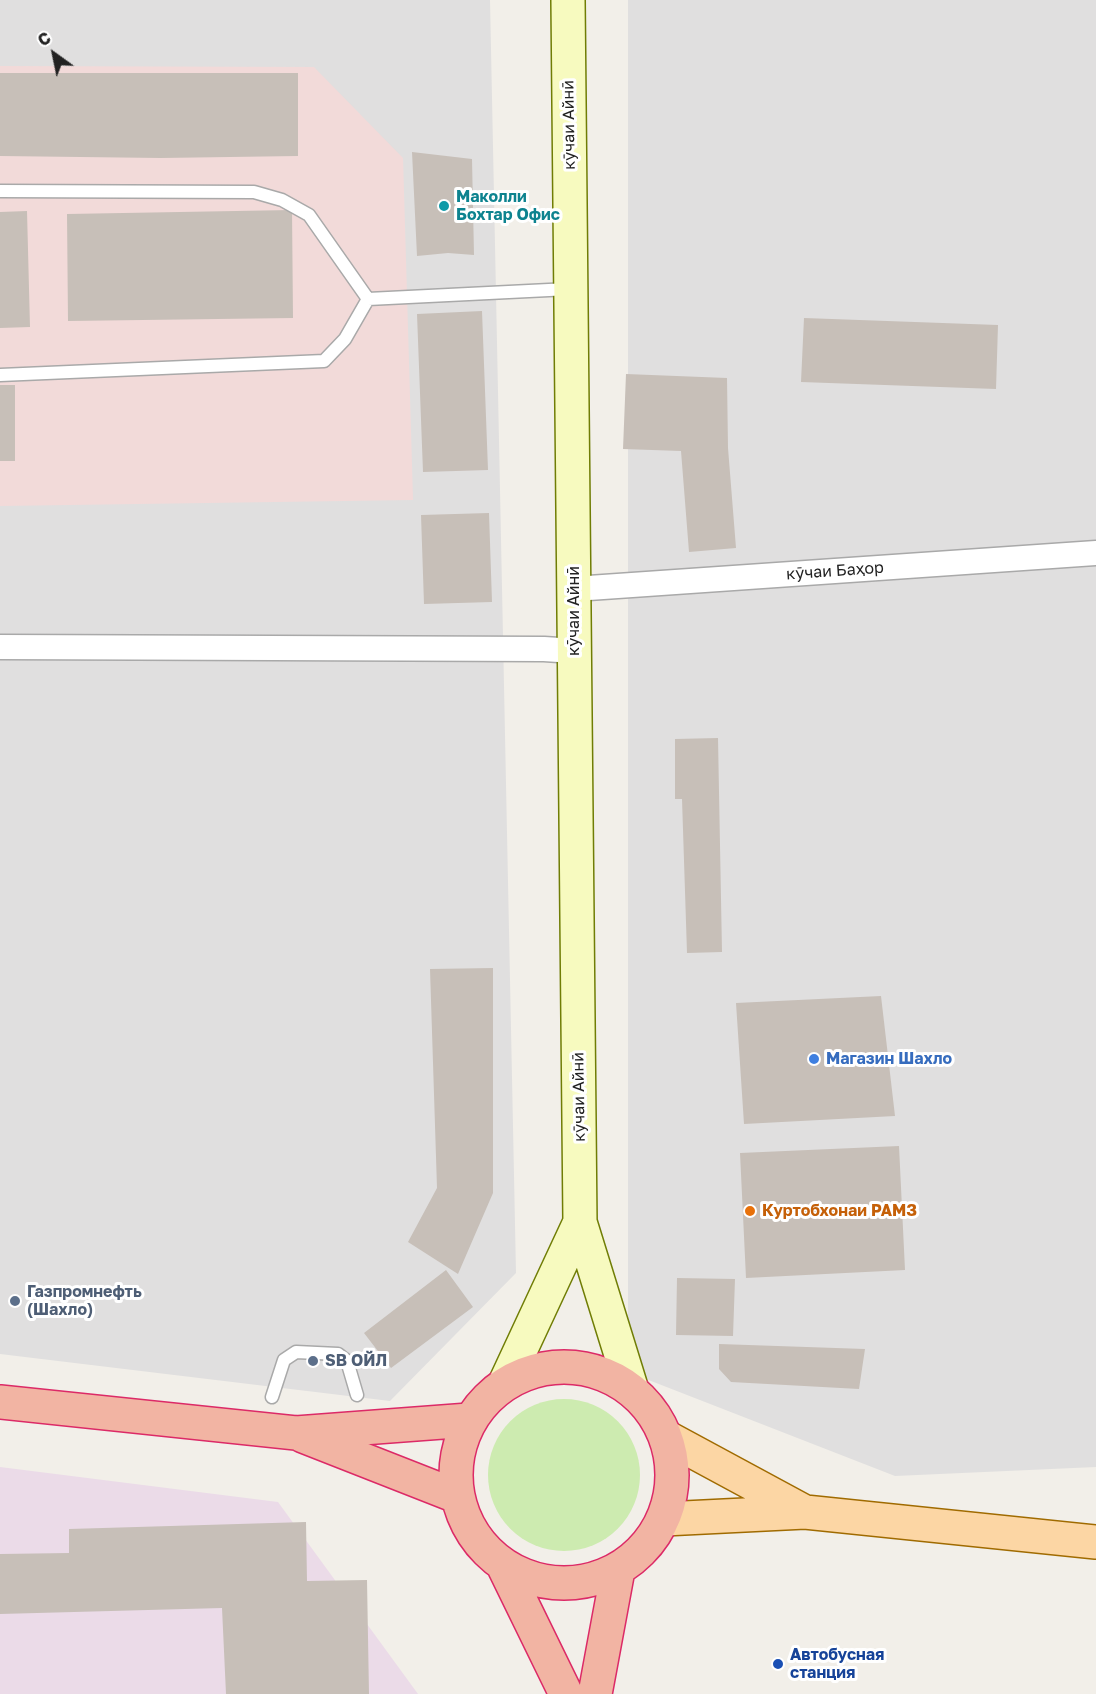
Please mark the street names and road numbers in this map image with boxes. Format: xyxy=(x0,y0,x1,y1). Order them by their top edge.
street label: кӯчаи Айнӣ xyxy=(559,80,579,170)
street label: кӯчаи Баҳор xyxy=(786,558,884,584)
street label: кӯчаи Айнӣ xyxy=(564,566,584,656)
street label: кӯчаи Айнӣ xyxy=(569,1052,589,1142)

